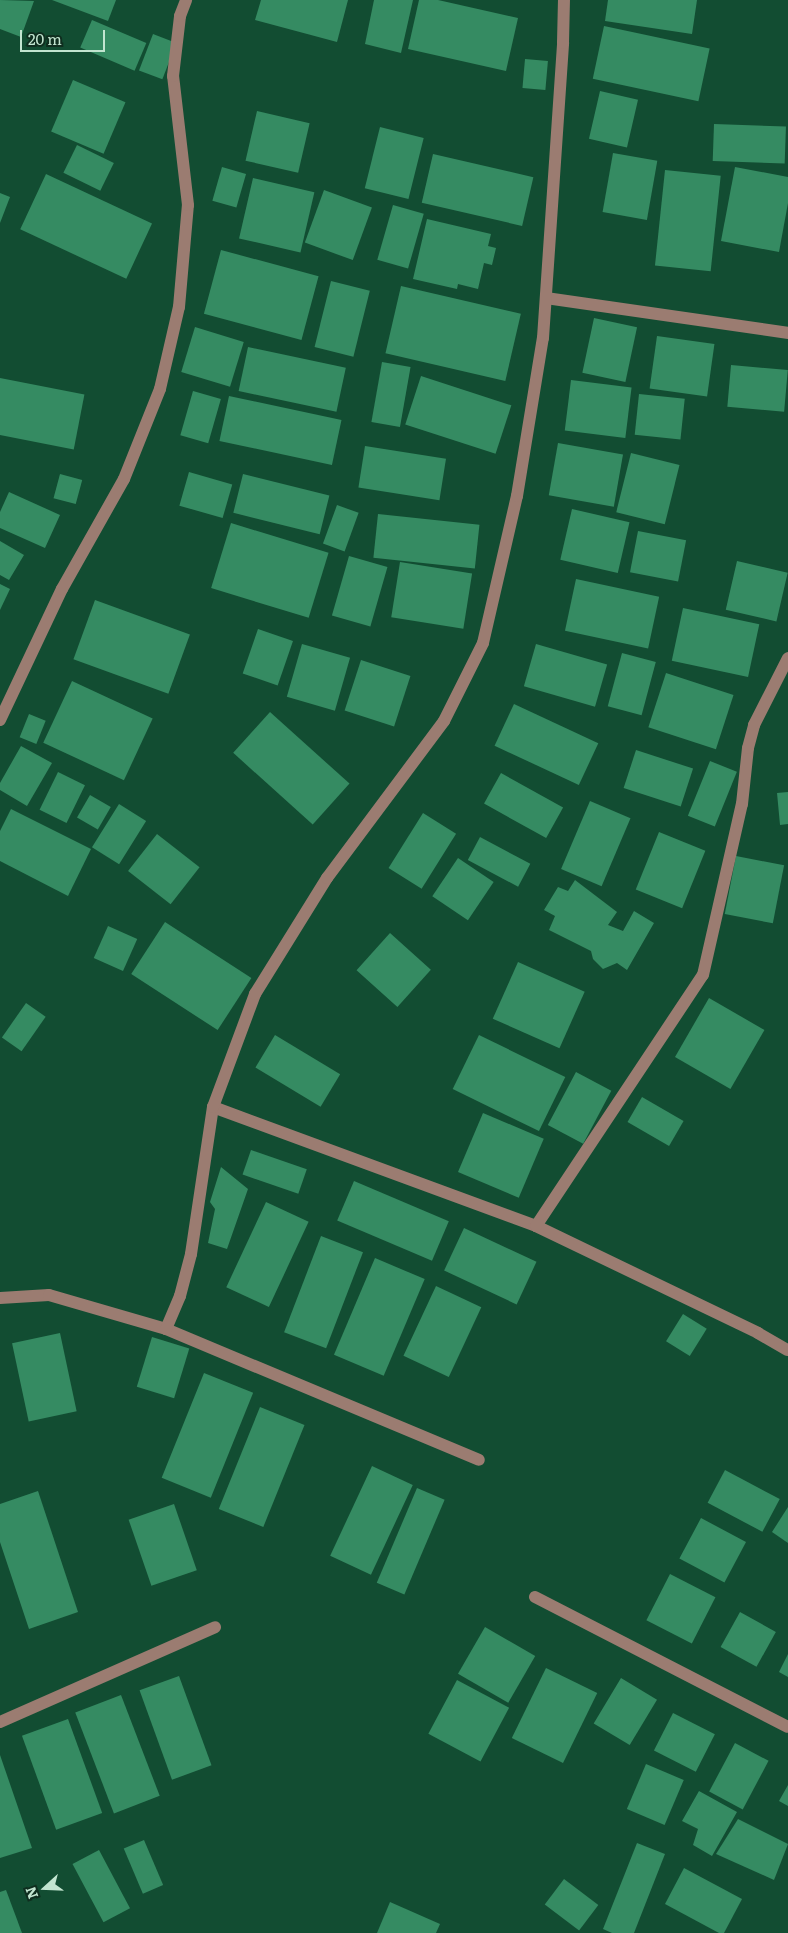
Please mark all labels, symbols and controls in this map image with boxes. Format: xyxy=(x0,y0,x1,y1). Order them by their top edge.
scale bar xyxy=(22,20,108,52)
text: 20 m xyxy=(28,27,62,50)
north arrow xyxy=(20,1863,70,1913)
text: N xyxy=(19,1884,42,1902)

